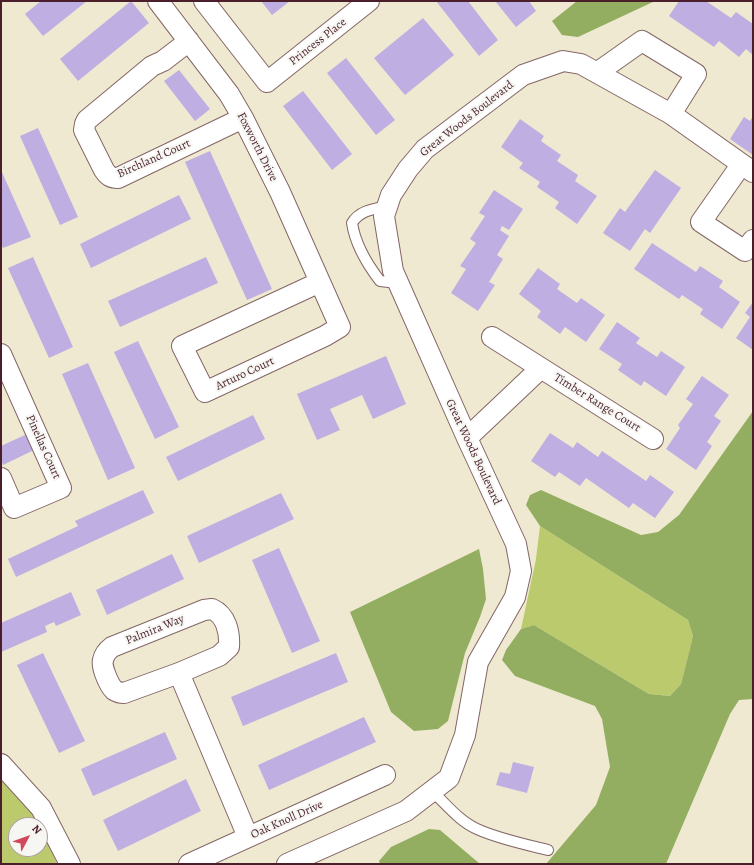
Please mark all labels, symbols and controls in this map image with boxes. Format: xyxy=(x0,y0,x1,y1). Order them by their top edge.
street label: Princess Place xyxy=(286,15,350,69)
street label: Great Woods Boulevard xyxy=(417,78,517,160)
street label: Foxworth Drive xyxy=(233,110,281,184)
street label: Birchland Court xyxy=(115,136,193,182)
street label: Arturo Court xyxy=(213,354,277,394)
street label: Timber Range Court xyxy=(551,371,643,435)
street label: Great Woods Boulevard xyxy=(442,397,504,507)
street label: Pinellas Court xyxy=(22,413,64,481)
street label: Palmira Way xyxy=(124,612,186,648)
street label: Oak Knoll Drive xyxy=(249,798,325,842)
north arrow xyxy=(8,817,48,857)
text: N xyxy=(28,822,45,837)

